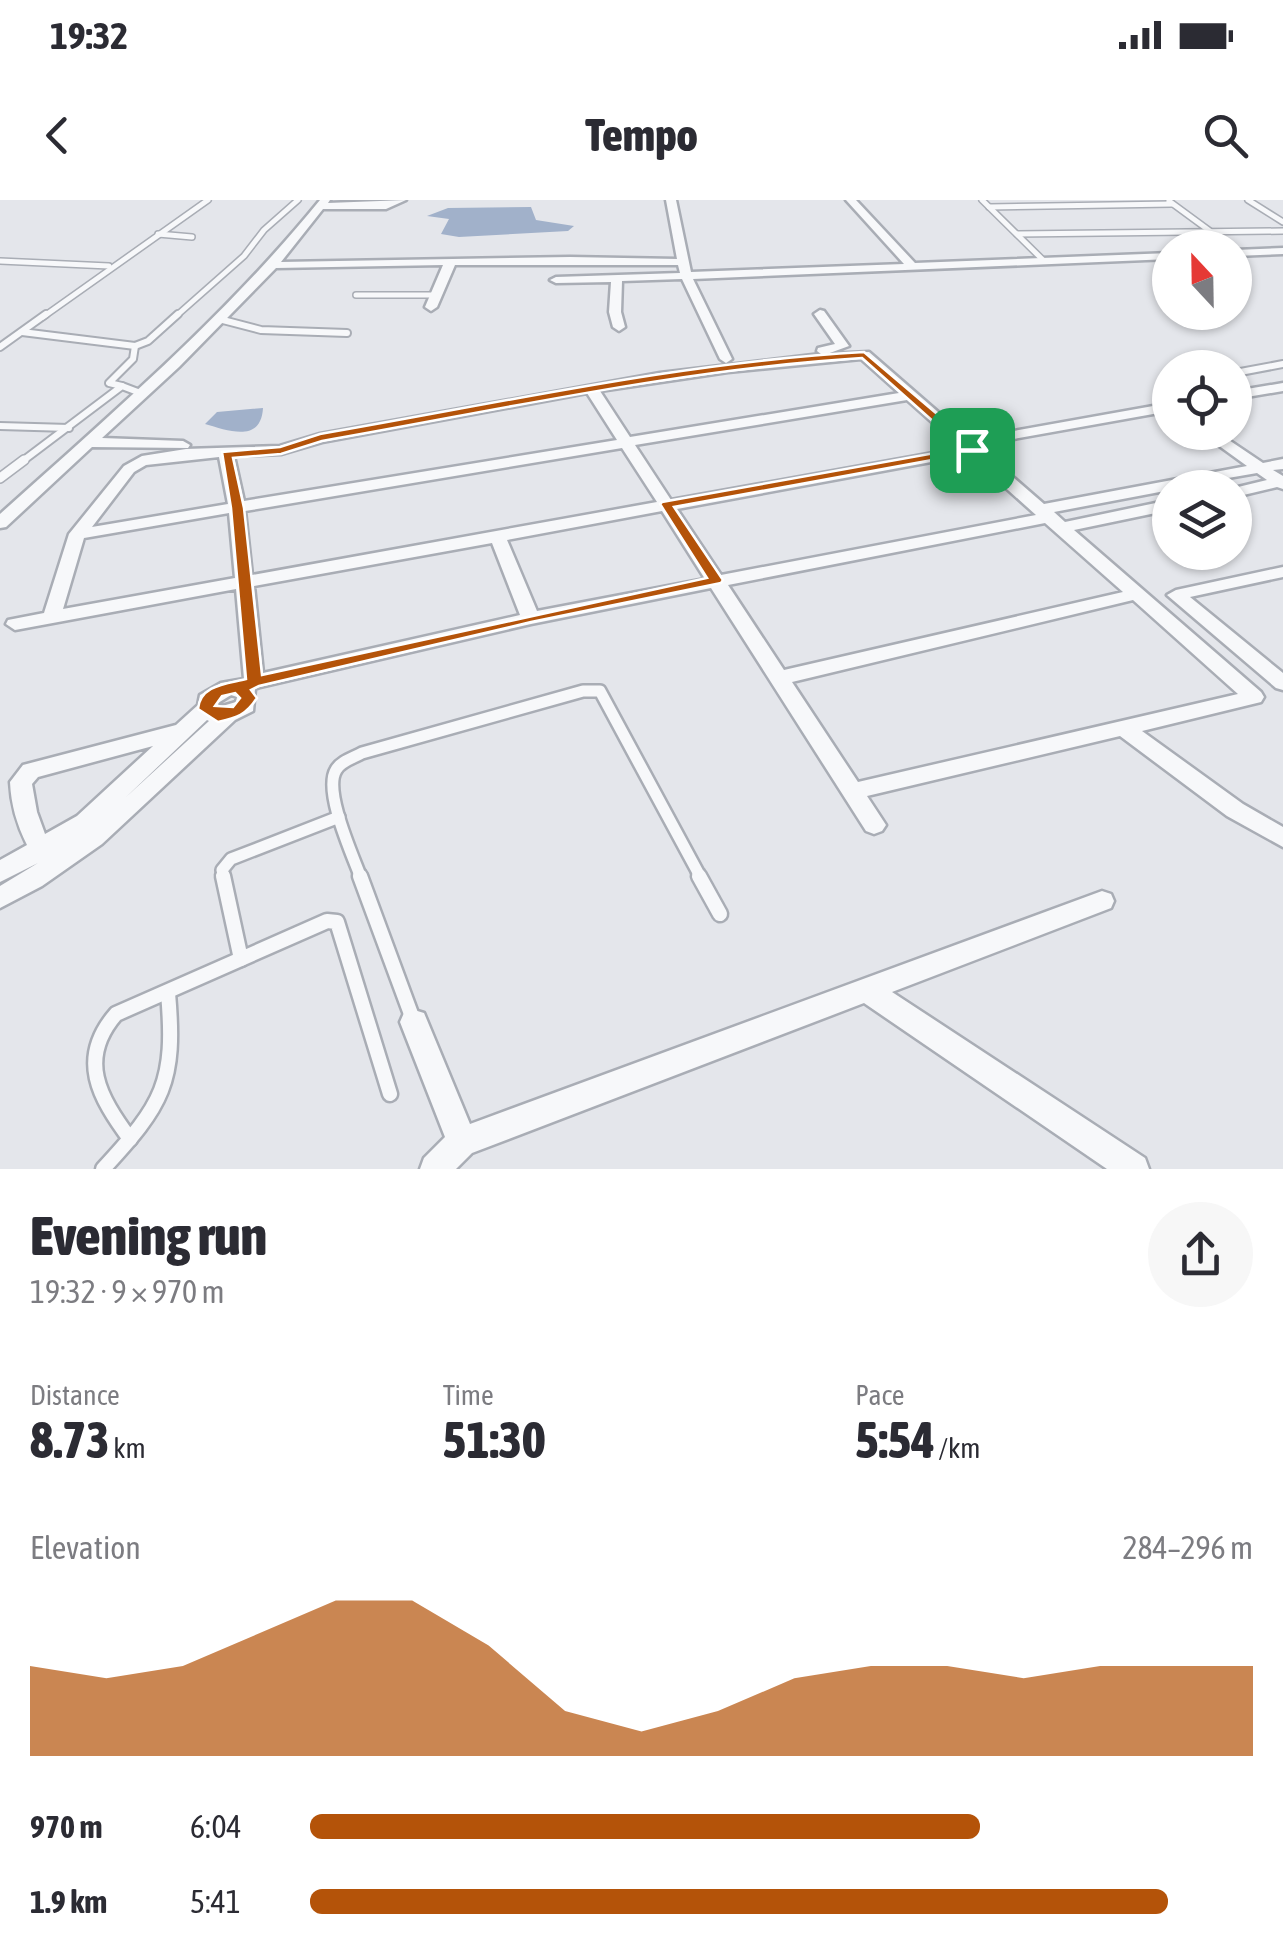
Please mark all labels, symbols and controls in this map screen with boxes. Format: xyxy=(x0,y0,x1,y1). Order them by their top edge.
text: 19:32 xyxy=(50,14,128,57)
icon: back xyxy=(30,108,85,163)
icon: search xyxy=(1198,108,1253,163)
text: Tempo xyxy=(585,109,698,161)
north arrow xyxy=(1152,230,1252,330)
map controls xyxy=(1152,230,1252,570)
button: locate xyxy=(1152,350,1252,450)
pin xyxy=(930,408,1015,493)
icon: arrive xyxy=(945,423,1000,478)
button: layers xyxy=(1152,470,1252,570)
button: share xyxy=(1148,1202,1253,1307)
text: Evening run xyxy=(30,1204,267,1267)
text: 19:32 · 9 × 970 m xyxy=(30,1273,224,1310)
text: Distance xyxy=(30,1379,120,1411)
text: Time xyxy=(443,1379,494,1411)
text: Pace xyxy=(855,1379,905,1411)
text: 8.73 xyxy=(30,1411,109,1469)
text: 51:30 xyxy=(443,1411,546,1469)
text: 5:54 xyxy=(855,1411,935,1469)
text: km xyxy=(109,1432,146,1464)
text: /km xyxy=(935,1432,981,1464)
text: Elevation xyxy=(30,1529,141,1566)
text: 284–296 m xyxy=(1123,1529,1253,1566)
text: 970 m xyxy=(30,1808,103,1845)
text: 6:04 xyxy=(190,1808,241,1845)
text: 1.9 km xyxy=(30,1883,107,1920)
text: 5:41 xyxy=(190,1883,241,1920)

